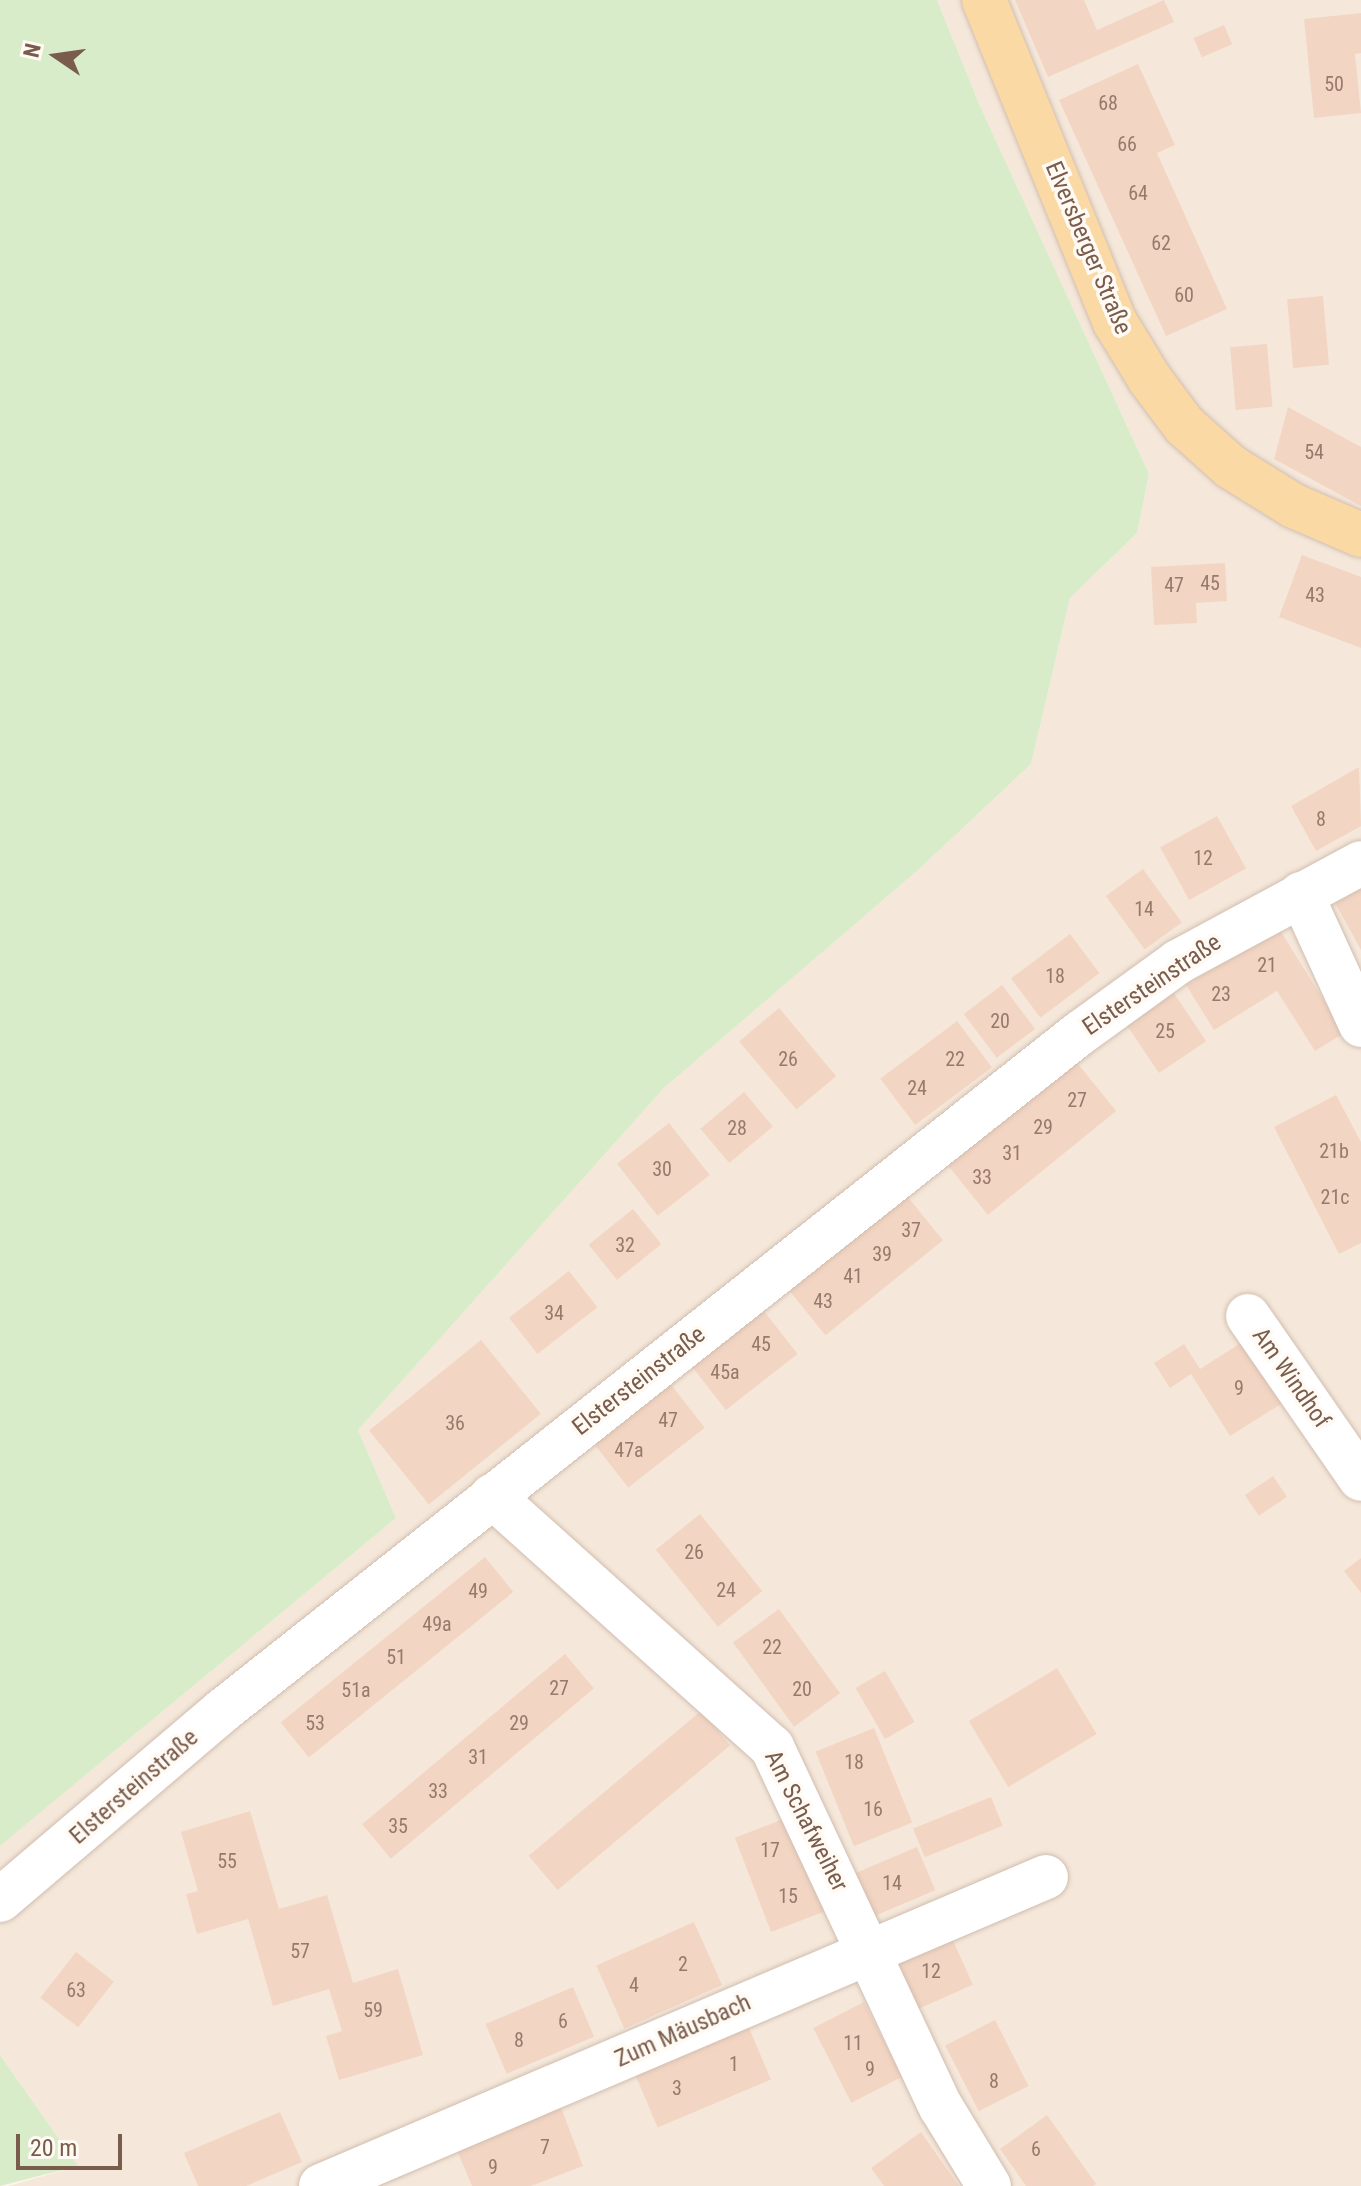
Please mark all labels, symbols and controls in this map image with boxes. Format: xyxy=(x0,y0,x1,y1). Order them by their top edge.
north arrow xyxy=(16,16,96,96)
text: N xyxy=(18,41,46,60)
house number: 50 xyxy=(1324,72,1344,96)
house number: 68 xyxy=(1098,91,1118,115)
house number: 66 xyxy=(1117,132,1137,156)
street label: Elversberger Straße xyxy=(1039,157,1137,339)
house number: 64 xyxy=(1128,181,1148,205)
house number: 62 xyxy=(1151,231,1171,255)
house number: 60 xyxy=(1174,283,1194,307)
house number: 54 xyxy=(1304,440,1324,464)
house number: 45 xyxy=(1200,571,1220,595)
house number: 47 xyxy=(1164,573,1184,597)
house number: 43 xyxy=(1305,583,1325,607)
house number: 8 xyxy=(1316,807,1326,831)
house number: 12 xyxy=(1193,846,1213,870)
house number: 14 xyxy=(1134,897,1154,921)
street label: Elstersteinstraße xyxy=(1077,928,1227,1042)
house number: 21 xyxy=(1257,953,1277,977)
house number: 18 xyxy=(1045,964,1065,988)
house number: 23 xyxy=(1211,982,1231,1006)
house number: 20 xyxy=(990,1009,1010,1033)
house number: 25 xyxy=(1155,1019,1175,1043)
house number: 26 xyxy=(778,1047,798,1071)
house number: 22 xyxy=(945,1047,965,1071)
house number: 24 xyxy=(907,1076,927,1100)
house number: 27 xyxy=(1067,1088,1087,1112)
house number: 29 xyxy=(1033,1115,1053,1139)
house number: 28 xyxy=(727,1116,747,1140)
house number: 21b xyxy=(1319,1139,1349,1163)
house number: 31 xyxy=(1002,1141,1022,1165)
house number: 30 xyxy=(652,1157,672,1181)
house number: 33 xyxy=(972,1165,992,1189)
house number: 21c xyxy=(1321,1185,1349,1209)
house number: 37 xyxy=(901,1218,921,1242)
house number: 32 xyxy=(615,1233,635,1257)
house number: 39 xyxy=(872,1242,892,1266)
house number: 41 xyxy=(843,1264,863,1288)
house number: 43 xyxy=(813,1289,833,1313)
house number: 34 xyxy=(544,1301,564,1325)
street label: Elstersteinstraße xyxy=(567,1320,711,1442)
street label: Am Windhof xyxy=(1246,1322,1336,1434)
house number: 45 xyxy=(751,1332,771,1356)
house number: 45a xyxy=(710,1360,740,1384)
house number: 9 xyxy=(1234,1376,1244,1400)
house number: 47 xyxy=(658,1408,678,1432)
house number: 36 xyxy=(445,1411,465,1435)
house number: 47a xyxy=(614,1438,644,1462)
house number: 26 xyxy=(684,1540,704,1564)
house number: 24 xyxy=(716,1578,736,1602)
house number: 49 xyxy=(468,1579,488,1603)
house number: 49a xyxy=(422,1612,452,1636)
house number: 22 xyxy=(762,1635,782,1659)
house number: 51 xyxy=(386,1645,406,1669)
house number: 27 xyxy=(549,1676,569,1700)
house number: 20 xyxy=(792,1677,812,1701)
house number: 51a xyxy=(341,1678,371,1702)
house number: 53 xyxy=(305,1711,325,1735)
house number: 29 xyxy=(509,1711,529,1735)
street label: Elstersteinstraße xyxy=(64,1723,204,1851)
house number: 31 xyxy=(468,1745,488,1769)
street label: Am Schafweiher xyxy=(758,1746,854,1896)
house number: 18 xyxy=(844,1750,864,1774)
house number: 33 xyxy=(428,1779,448,1803)
house number: 16 xyxy=(863,1797,883,1821)
house number: 35 xyxy=(388,1814,408,1838)
house number: 17 xyxy=(760,1838,780,1862)
house number: 55 xyxy=(217,1849,237,1873)
house number: 14 xyxy=(882,1871,902,1895)
house number: 15 xyxy=(778,1884,798,1908)
house number: 57 xyxy=(290,1939,310,1963)
house number: 2 xyxy=(678,1952,688,1976)
house number: 12 xyxy=(921,1959,941,1983)
house number: 4 xyxy=(629,1973,639,1997)
house number: 63 xyxy=(66,1978,86,2002)
street label: Zum Mäusbach xyxy=(611,1988,755,2074)
house number: 59 xyxy=(363,1998,383,2022)
house number: 6 xyxy=(558,2009,568,2033)
house number: 8 xyxy=(514,2028,524,2052)
house number: 11 xyxy=(843,2031,863,2055)
house number: 1 xyxy=(729,2052,739,2076)
house number: 9 xyxy=(865,2057,875,2081)
house number: 8 xyxy=(989,2069,999,2093)
house number: 3 xyxy=(672,2076,682,2100)
scale bar xyxy=(20,2118,126,2168)
text: 20 m xyxy=(30,2134,77,2162)
house number: 7 xyxy=(540,2135,550,2159)
house number: 6 xyxy=(1031,2137,1041,2161)
house number: 9 xyxy=(488,2155,498,2179)

